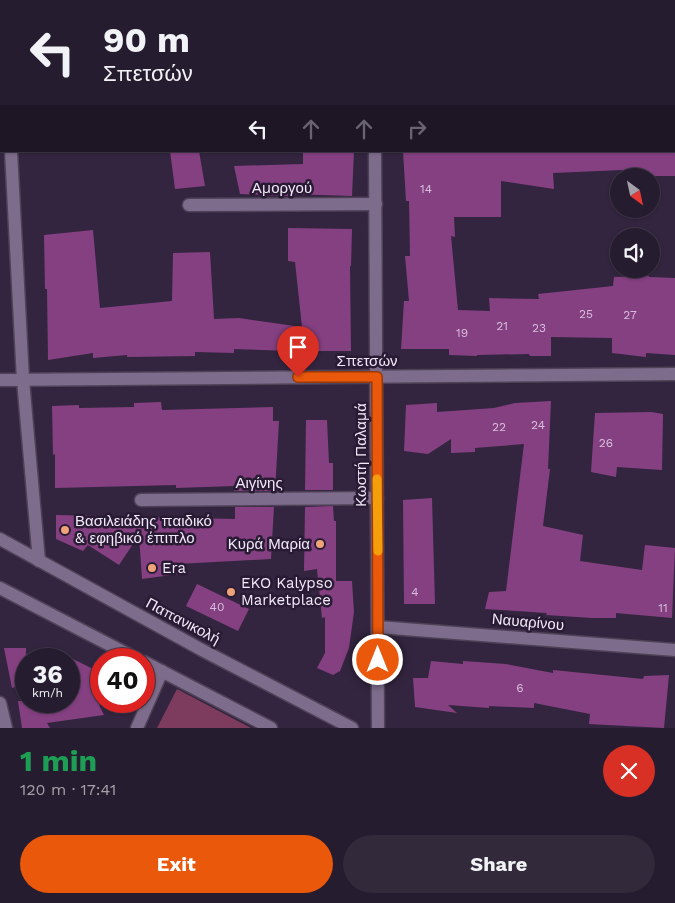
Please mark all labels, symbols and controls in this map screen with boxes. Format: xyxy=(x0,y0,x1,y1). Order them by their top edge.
text: 90 m xyxy=(103,19,190,61)
icon: left xyxy=(20,20,85,85)
text: Σπετσών xyxy=(103,61,193,86)
icon: left xyxy=(244,115,272,143)
icon: ahead xyxy=(297,115,325,143)
icon: ahead xyxy=(350,115,378,143)
icon: right xyxy=(403,115,431,143)
north arrow xyxy=(610,168,660,218)
map controls xyxy=(610,168,660,278)
street label: Αμοργού xyxy=(252,179,312,197)
house number: 14 xyxy=(420,182,432,196)
button: sound xyxy=(610,228,660,278)
house number: 25 xyxy=(579,307,593,321)
house number: 27 xyxy=(623,308,637,322)
house number: 21 xyxy=(496,319,508,333)
house number: 23 xyxy=(532,321,546,335)
pin xyxy=(277,326,319,377)
house number: 19 xyxy=(456,326,468,340)
icon: arrive xyxy=(284,333,312,361)
street label: Σπετσών xyxy=(336,352,398,370)
street label: Κωστή Παλαμά xyxy=(352,403,370,507)
house number: 24 xyxy=(531,418,545,432)
house number: 22 xyxy=(492,420,506,434)
house number: 26 xyxy=(599,436,613,450)
street label: Αιγίνης xyxy=(235,474,283,492)
place label: Βασιλειάδης παιδικό & εφηβικό έπιπλο xyxy=(75,512,212,547)
marker: Βασιλειάδης παιδικό & εφηβικό έπιπλο xyxy=(59,524,71,536)
place label: Κυρά Μαρία xyxy=(228,535,310,553)
marker: Κυρά Μαρία xyxy=(314,538,326,550)
place label: Era xyxy=(162,559,186,577)
marker: Era xyxy=(146,562,158,574)
place label: EKO Kalypso Marketplace xyxy=(241,574,333,609)
house number: 4 xyxy=(411,585,419,599)
marker: EKO Kalypso Marketplace xyxy=(225,586,237,598)
street label: Παπανικολή xyxy=(143,594,223,648)
house number: 40 xyxy=(210,600,224,614)
house number: 11 xyxy=(658,601,668,615)
street label: Ναυαρίνου xyxy=(491,610,565,634)
position arrow xyxy=(351,633,403,685)
speed limit sign: 40 xyxy=(90,648,155,713)
text: 36 xyxy=(32,660,63,689)
house number: 6 xyxy=(516,681,524,695)
text: km/h xyxy=(32,686,63,700)
text: 1 min xyxy=(20,743,97,778)
button: close xyxy=(603,745,655,797)
text: 120 m · 17:41 xyxy=(20,780,116,799)
button: Exit xyxy=(20,835,333,893)
button: Share xyxy=(343,835,655,893)

